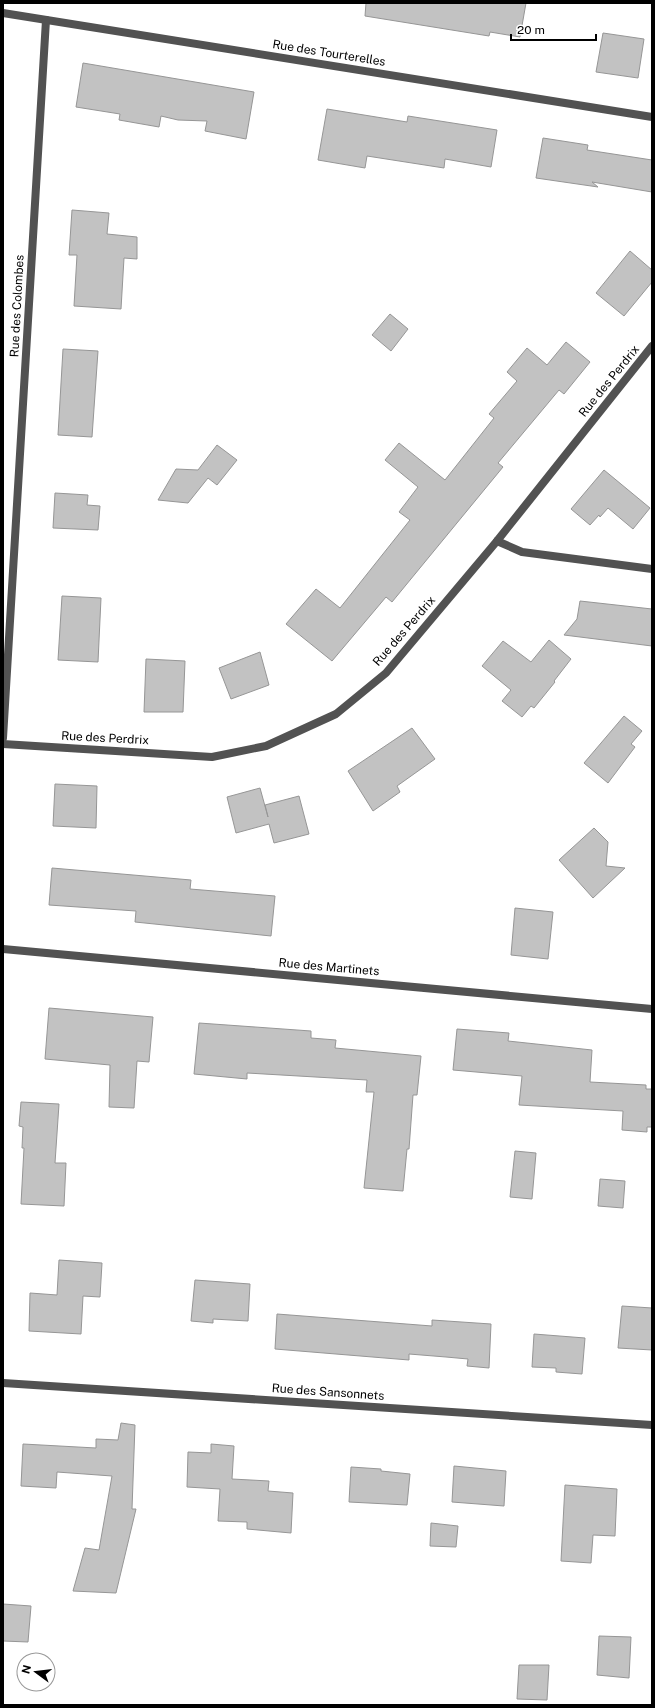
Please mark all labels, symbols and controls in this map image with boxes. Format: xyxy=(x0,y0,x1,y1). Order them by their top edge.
scale bar xyxy=(511,16,596,42)
text: 20 m xyxy=(517,23,545,37)
street label: Rue des Tourterelles xyxy=(271,37,387,69)
street label: Rue des Colombes xyxy=(7,254,27,358)
street label: Rue des Perdrix xyxy=(576,342,642,420)
street label: Rue des Perdrix xyxy=(370,593,438,669)
street label: Rue des Perdrix xyxy=(61,729,149,747)
street label: Rue des Martinets xyxy=(278,956,380,978)
street label: Rue des Sansonnets xyxy=(271,1381,385,1403)
north arrow xyxy=(16,1652,56,1692)
text: N xyxy=(19,1664,33,1675)

